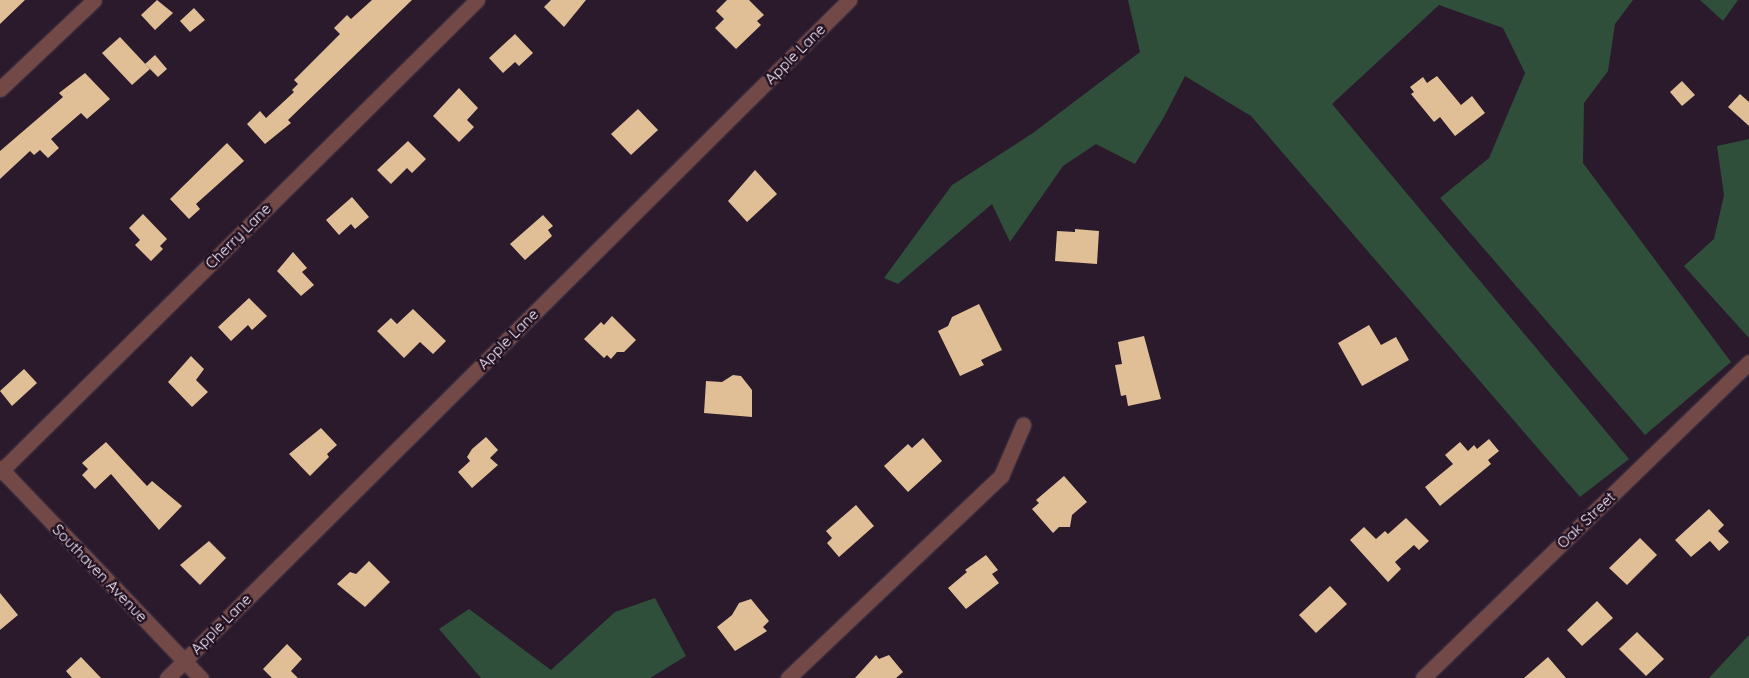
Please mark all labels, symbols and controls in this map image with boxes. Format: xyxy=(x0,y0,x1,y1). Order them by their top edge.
street label: Apple Lane xyxy=(761,20,829,88)
street label: Cherry Lane xyxy=(202,200,274,272)
street label: Apple Lane xyxy=(474,305,542,373)
street label: Oak Street xyxy=(1553,488,1619,552)
street label: Southaven Avenue xyxy=(49,520,151,626)
street label: Apple Lane xyxy=(187,590,255,658)

